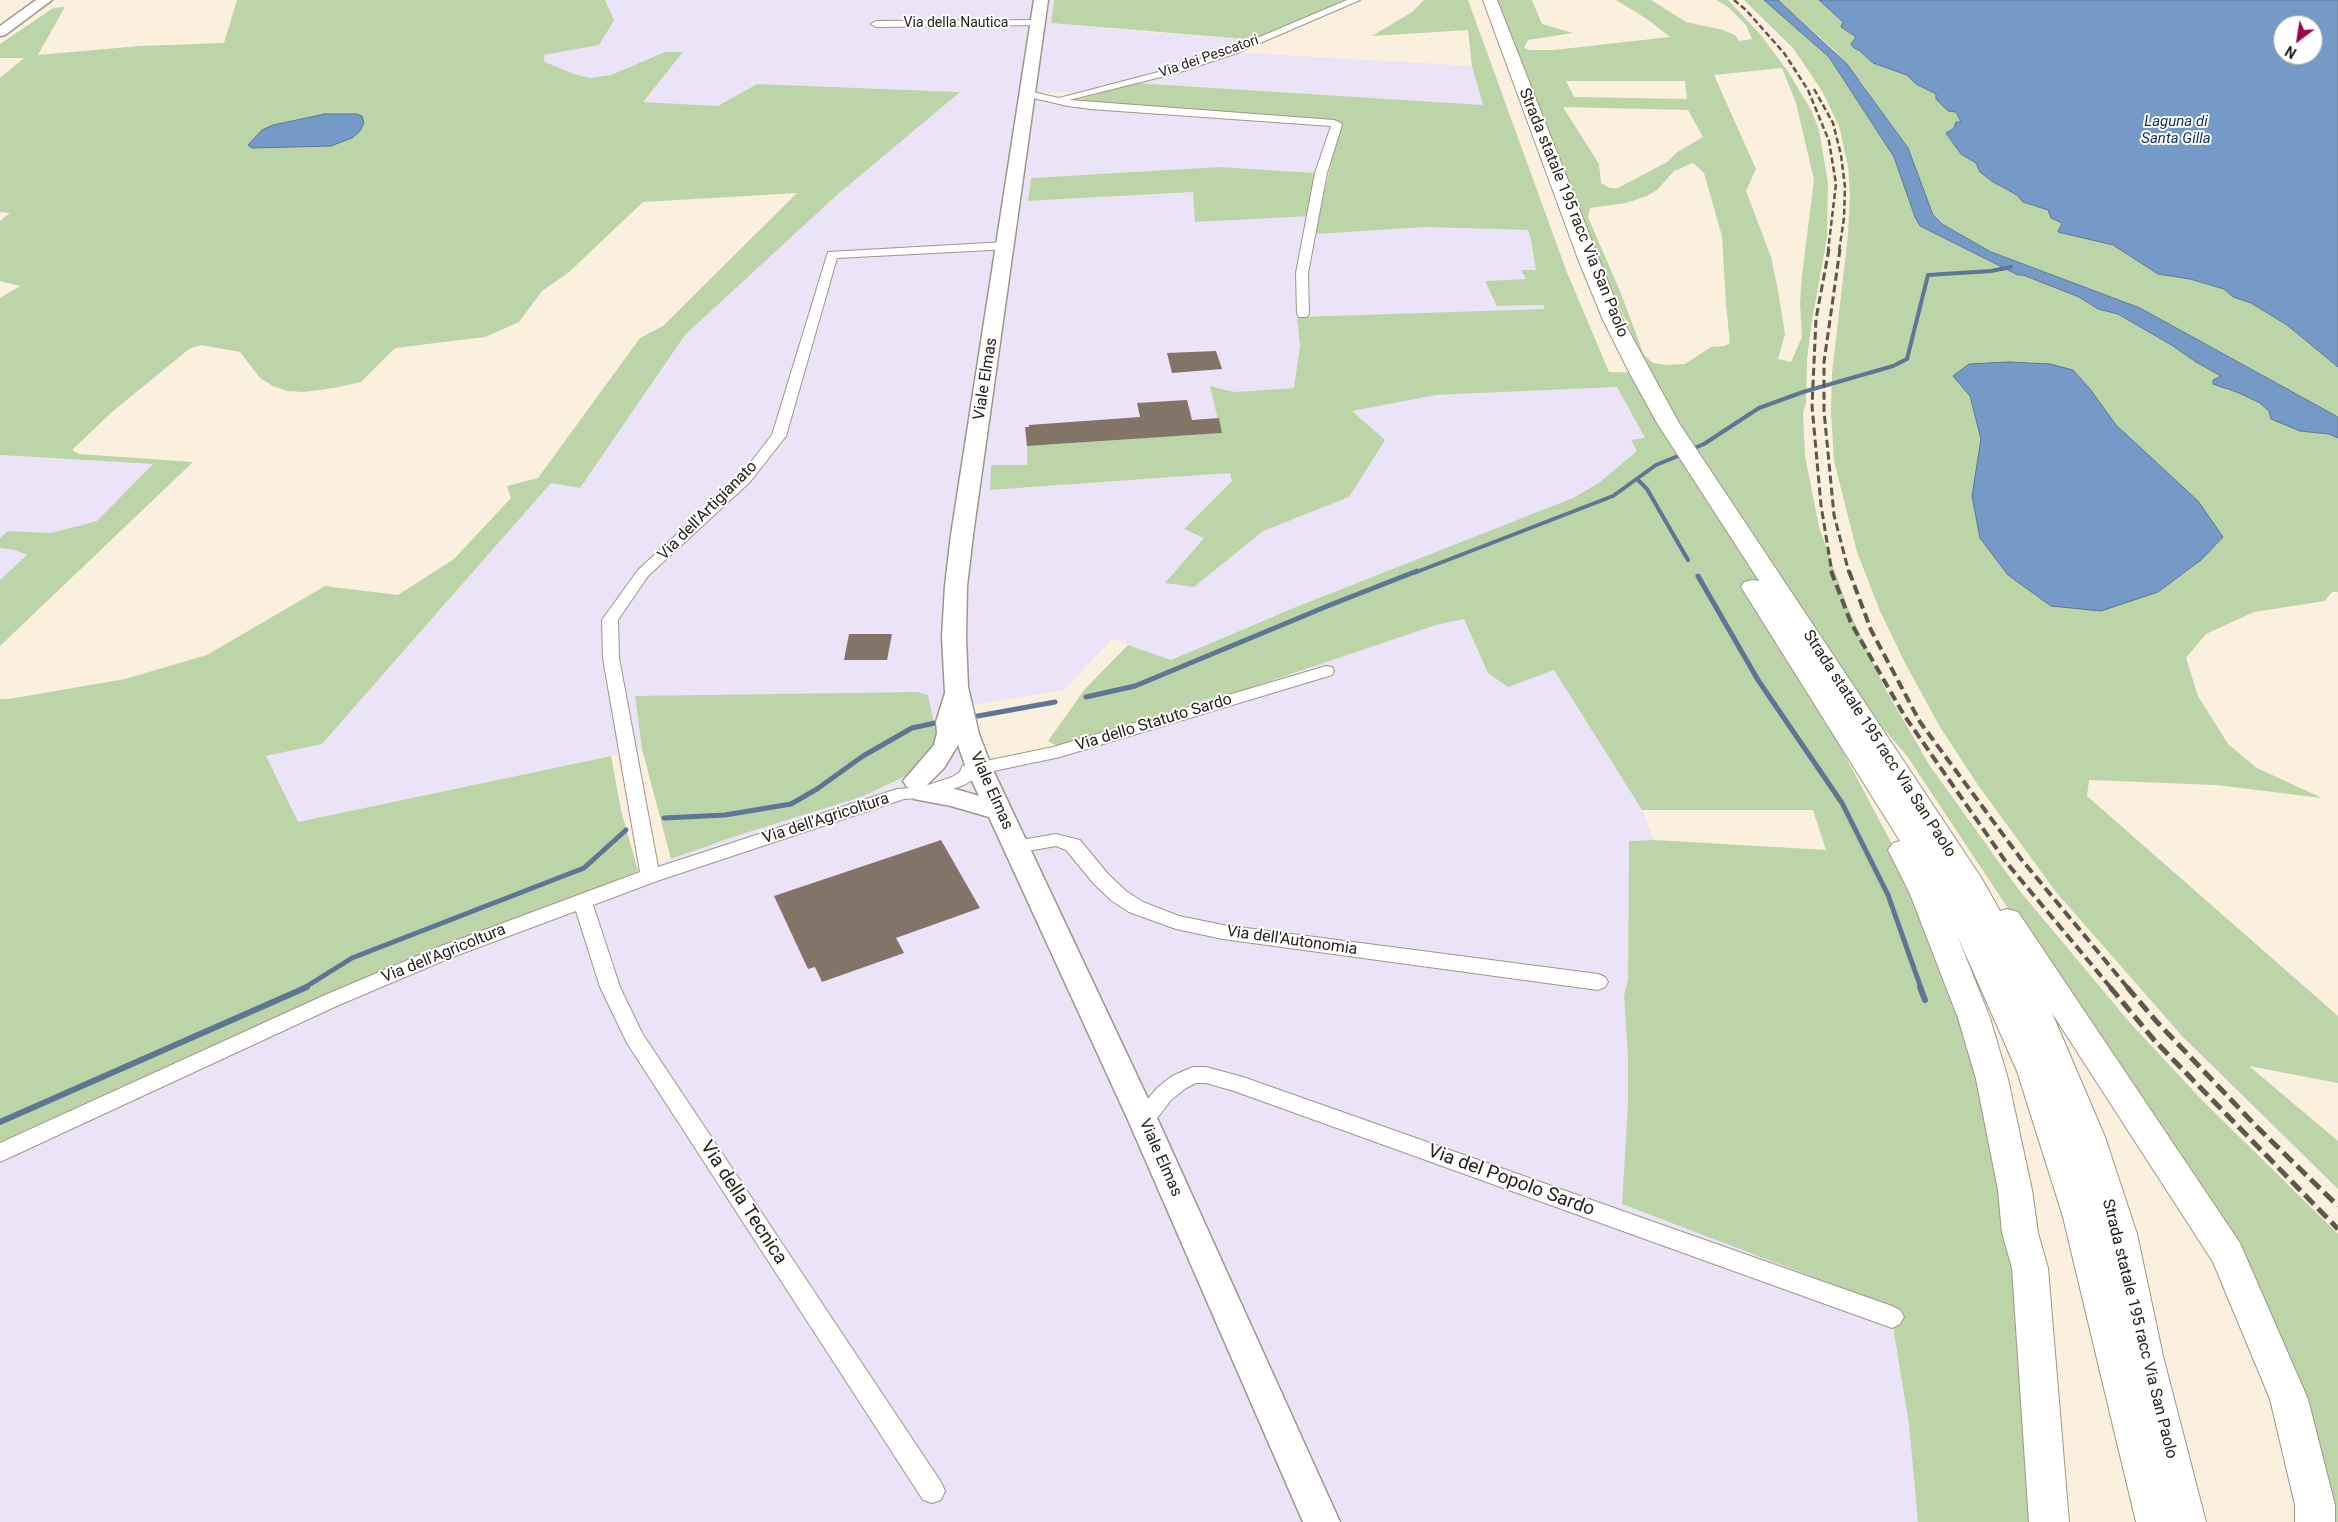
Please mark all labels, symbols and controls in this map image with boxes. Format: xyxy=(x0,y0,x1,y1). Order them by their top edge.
street label: Via della Nautica xyxy=(904,15,1008,31)
north arrow xyxy=(2273,15,2323,65)
street label: Via dei Pescatori xyxy=(1157,32,1261,82)
text: N xyxy=(2282,43,2299,61)
street label: Strada statale 195 racc Via San Paolo xyxy=(1514,86,1632,340)
water label: Laguna di Santa Gilla xyxy=(2141,113,2211,148)
street label: Viale Elmas xyxy=(970,336,1002,422)
street label: Via dell'Artigianato xyxy=(654,457,762,565)
street label: Strada statale 195 racc Via San Paolo xyxy=(1798,627,1960,861)
street label: Via dello Statuto Sardo xyxy=(1074,690,1234,756)
street label: Viale Elmas xyxy=(965,749,1017,833)
street label: Via dell'Agricoltura xyxy=(760,789,892,849)
street label: Via dell'Agricoltura xyxy=(379,920,509,988)
street label: Via dell'Autonomia xyxy=(1225,922,1359,960)
street label: Viale Elmas xyxy=(1134,1116,1186,1200)
street label: Via della Tecnica xyxy=(695,1137,791,1269)
street label: Via del Popolo Sardo xyxy=(1425,1140,1597,1222)
street label: Strada statale 195 racc Via San Paolo xyxy=(2097,1197,2181,1461)

